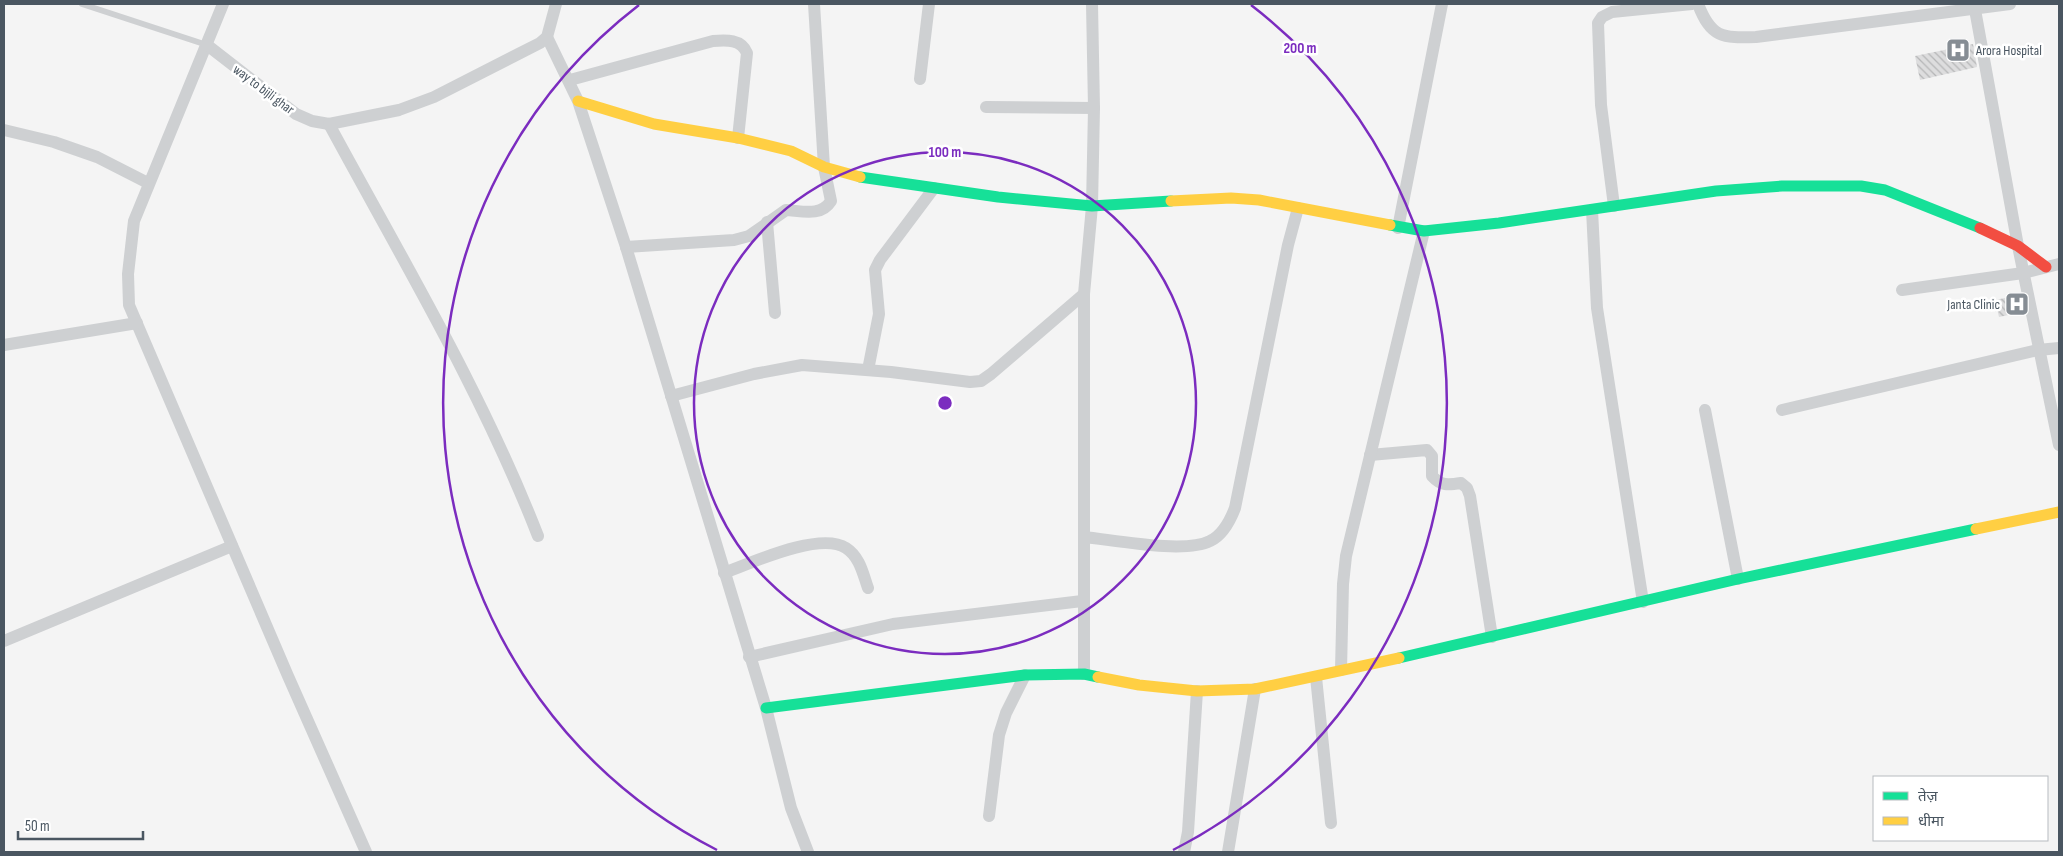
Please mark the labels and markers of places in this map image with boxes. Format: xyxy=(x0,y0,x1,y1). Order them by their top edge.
hospital icon: Arora Hospital xyxy=(1945,37,1971,63)
place label: Arora Hospital xyxy=(1975,42,2042,59)
hospital icon: Janta Clinic xyxy=(2004,291,2030,317)
place label: Janta Clinic xyxy=(1946,296,2000,313)
centre of rings xyxy=(936,394,954,412)

